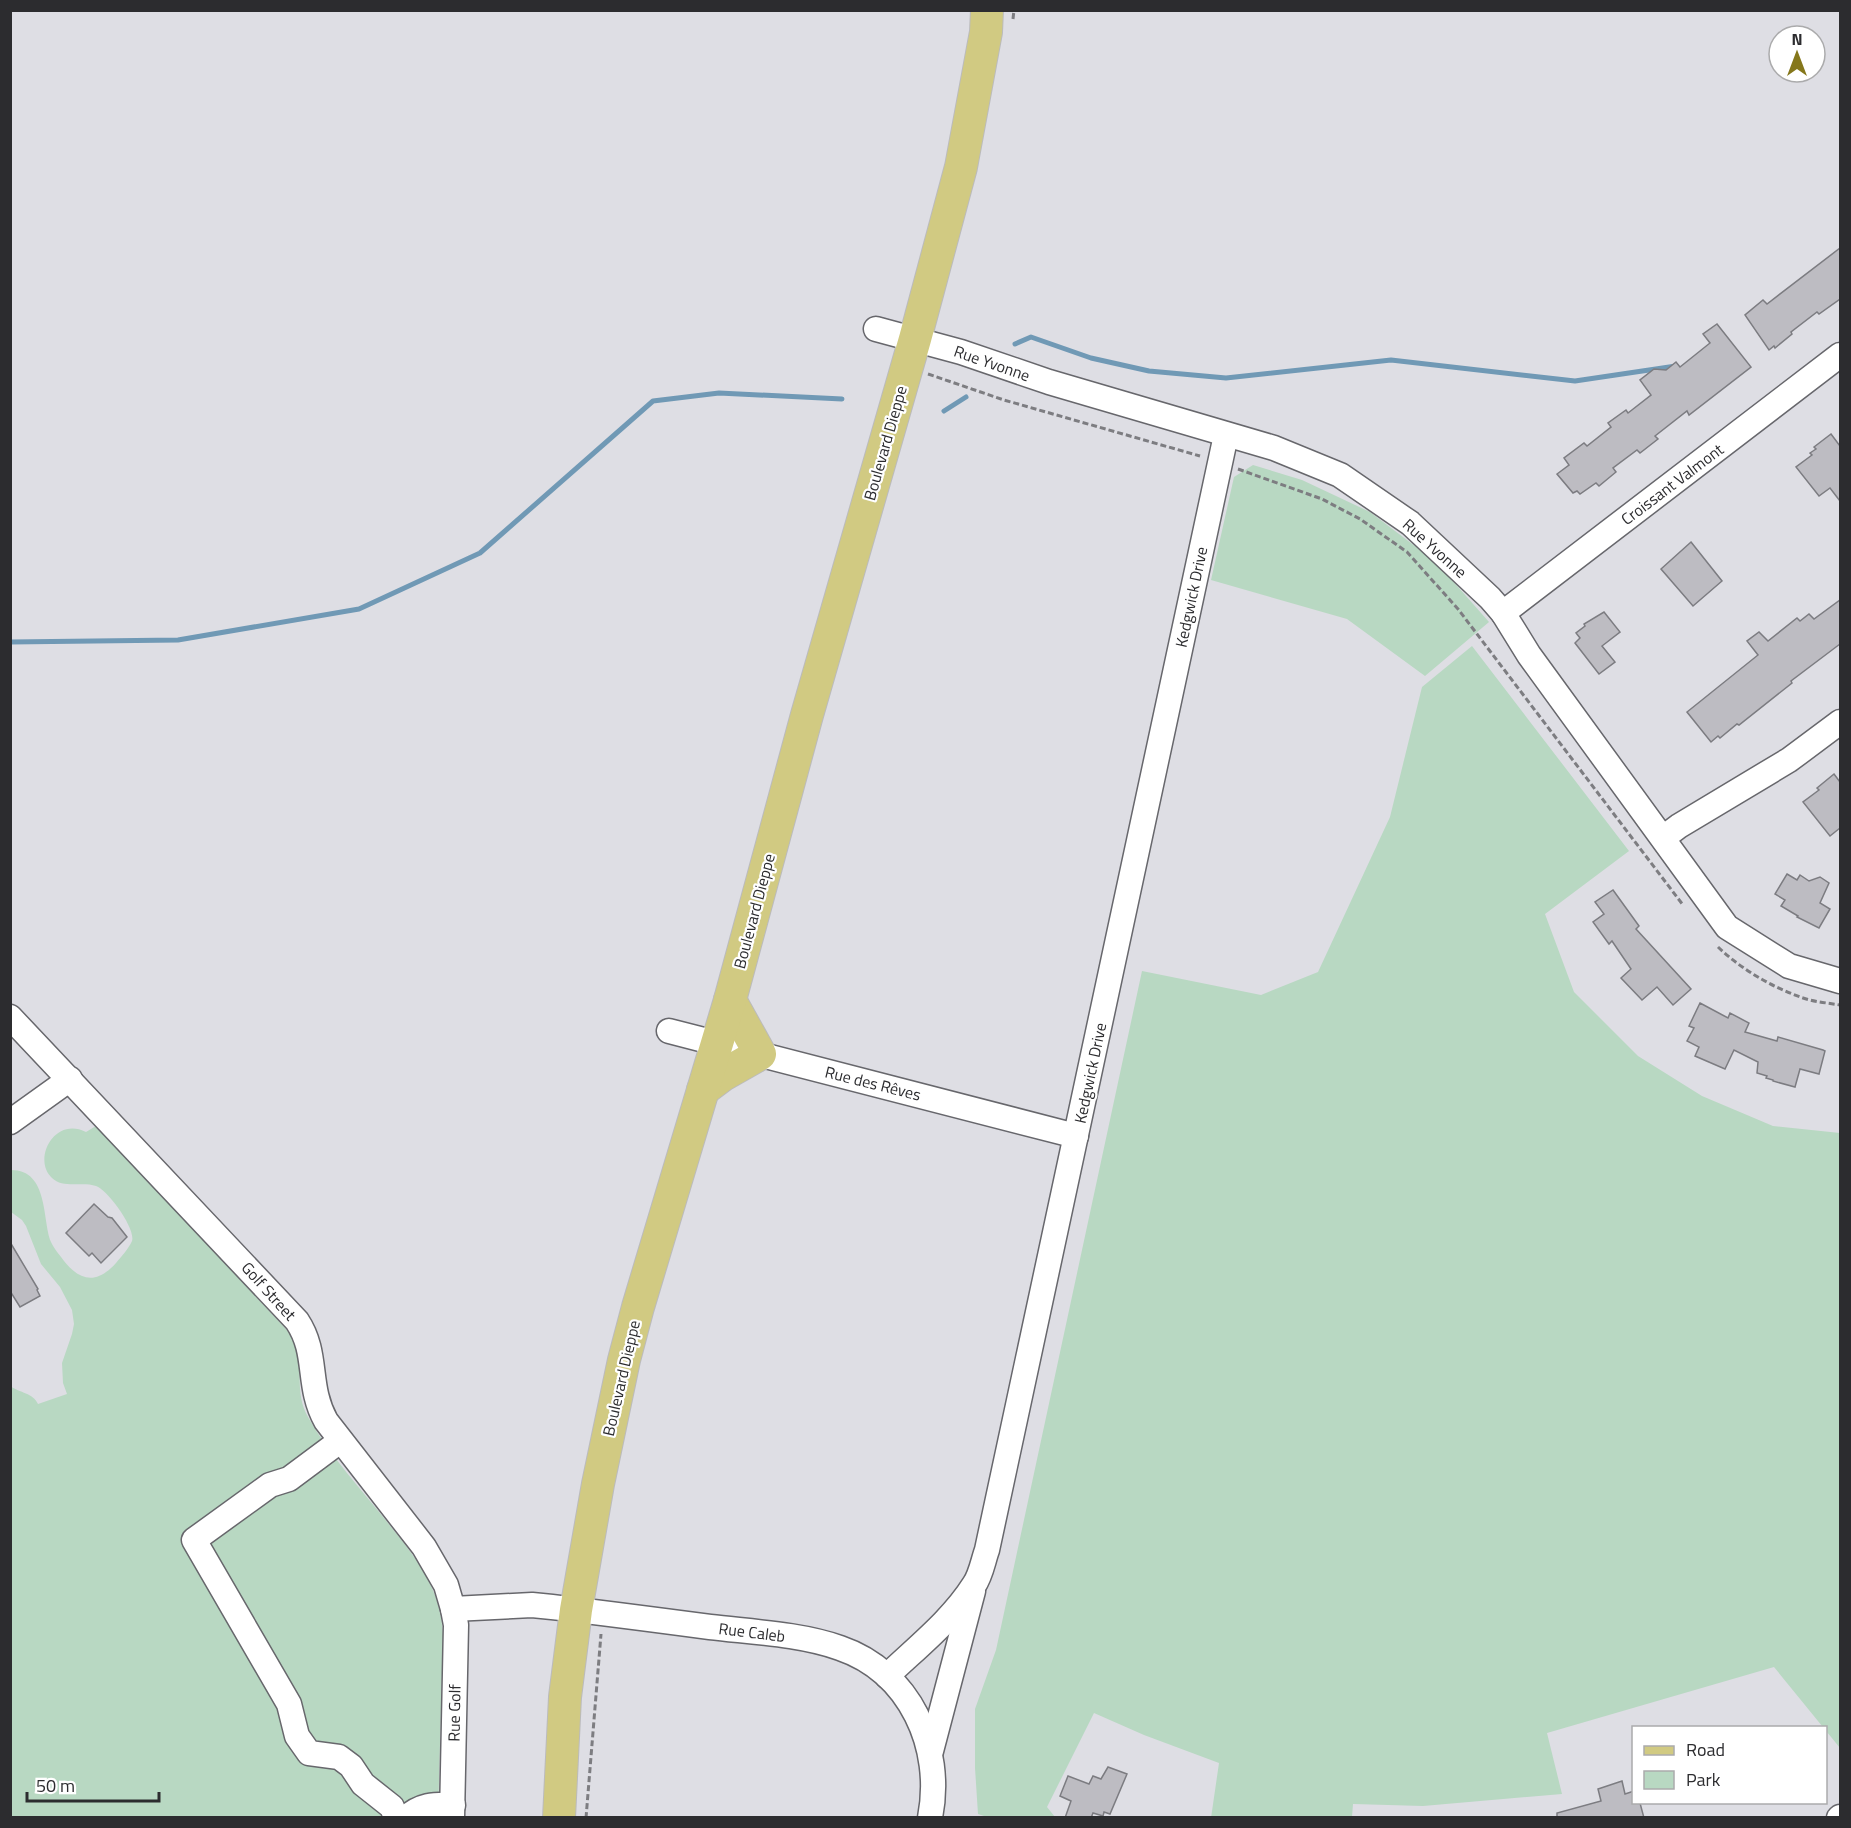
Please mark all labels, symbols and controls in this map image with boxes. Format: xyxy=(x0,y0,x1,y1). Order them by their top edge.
north arrow xyxy=(1767,24,1827,84)
text: N xyxy=(1791,27,1803,51)
street label: Rue Yvonne xyxy=(951,339,1033,387)
street label: Boulevard Dieppe xyxy=(857,383,913,503)
street label: Croissant Valmont xyxy=(1616,437,1729,531)
street label: Rue Yvonne xyxy=(1398,513,1472,583)
street label: Kedgwick Drive xyxy=(1169,544,1213,650)
street label: Boulevard Dieppe xyxy=(727,851,781,971)
street label: Kedgwick Drive xyxy=(1068,1020,1112,1126)
street label: Rue des Rêves xyxy=(822,1059,924,1107)
street label: Golf Street xyxy=(236,1256,302,1326)
street label: Boulevard Dieppe xyxy=(596,1318,646,1438)
street label: Rue Caleb xyxy=(717,1616,787,1648)
street label: Rue Golf xyxy=(442,1683,467,1742)
legend xyxy=(1632,1726,1827,1804)
text: Road xyxy=(1686,1736,1725,1763)
scale bar xyxy=(27,1765,159,1803)
text: Park xyxy=(1686,1766,1721,1793)
text: 50 m xyxy=(36,1772,75,1799)

